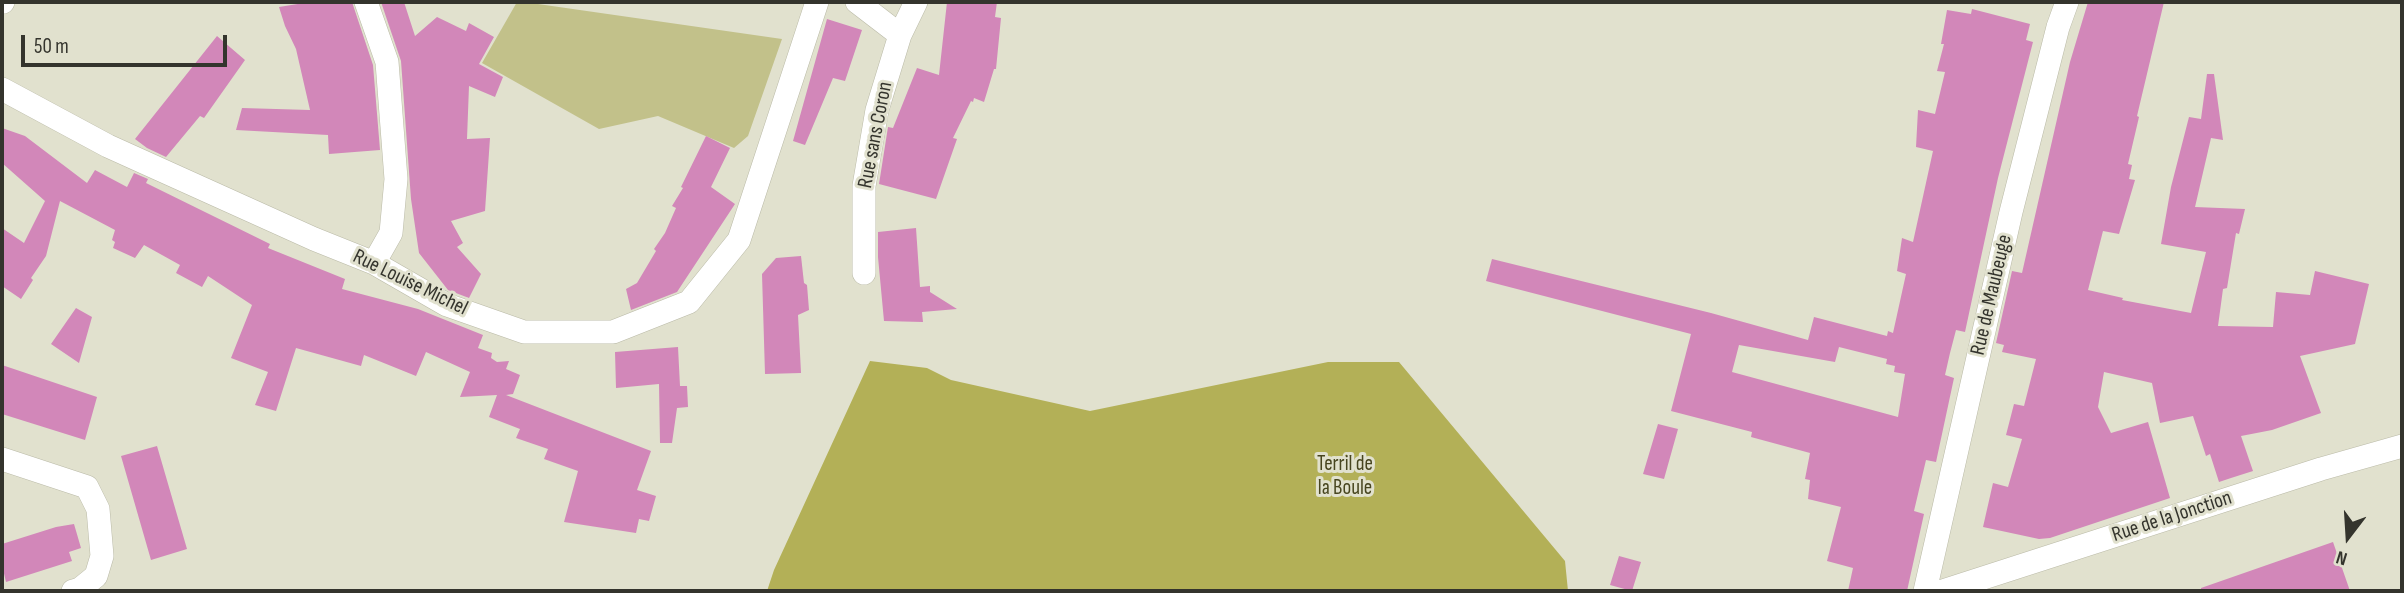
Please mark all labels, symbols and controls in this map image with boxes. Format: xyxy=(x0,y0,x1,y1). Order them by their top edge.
scale bar xyxy=(24,21,231,65)
text: 50 m xyxy=(34,34,69,59)
street label: Rue sans Coron xyxy=(853,80,899,190)
street label: Rue de Maubeuge xyxy=(1966,232,2018,358)
street label: Rue Louise Michel xyxy=(348,244,472,322)
park label: Terril de la Boule xyxy=(1317,452,1373,502)
street label: Rue de la Jonction xyxy=(2109,486,2235,548)
north arrow xyxy=(2313,502,2383,572)
text: N xyxy=(2333,545,2350,570)

